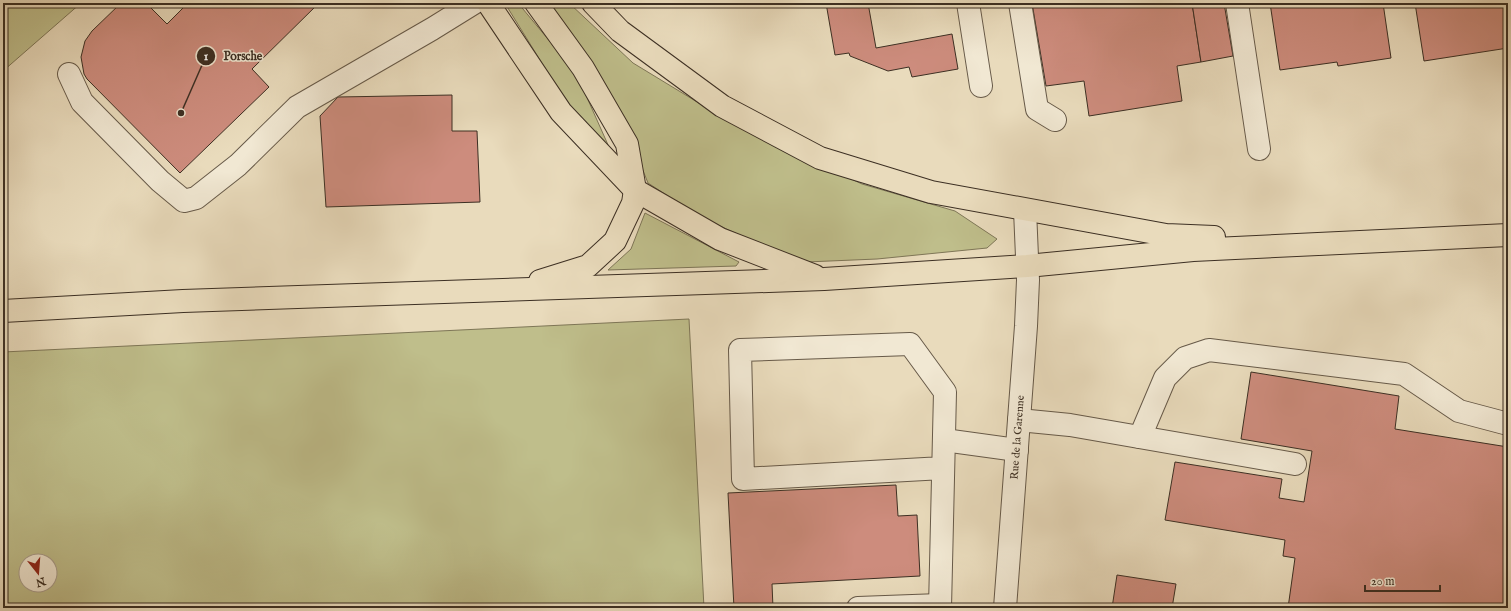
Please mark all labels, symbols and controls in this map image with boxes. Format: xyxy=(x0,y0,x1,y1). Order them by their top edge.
callout: Porsche xyxy=(196,44,270,68)
text: 1 xyxy=(204,49,209,64)
text: Porsche xyxy=(224,49,263,64)
street label: Rue de la Garenne xyxy=(1008,395,1028,480)
north arrow xyxy=(18,553,58,593)
scale bar xyxy=(1365,567,1440,593)
text: N xyxy=(34,573,48,590)
text: 20 m xyxy=(1371,574,1394,589)

